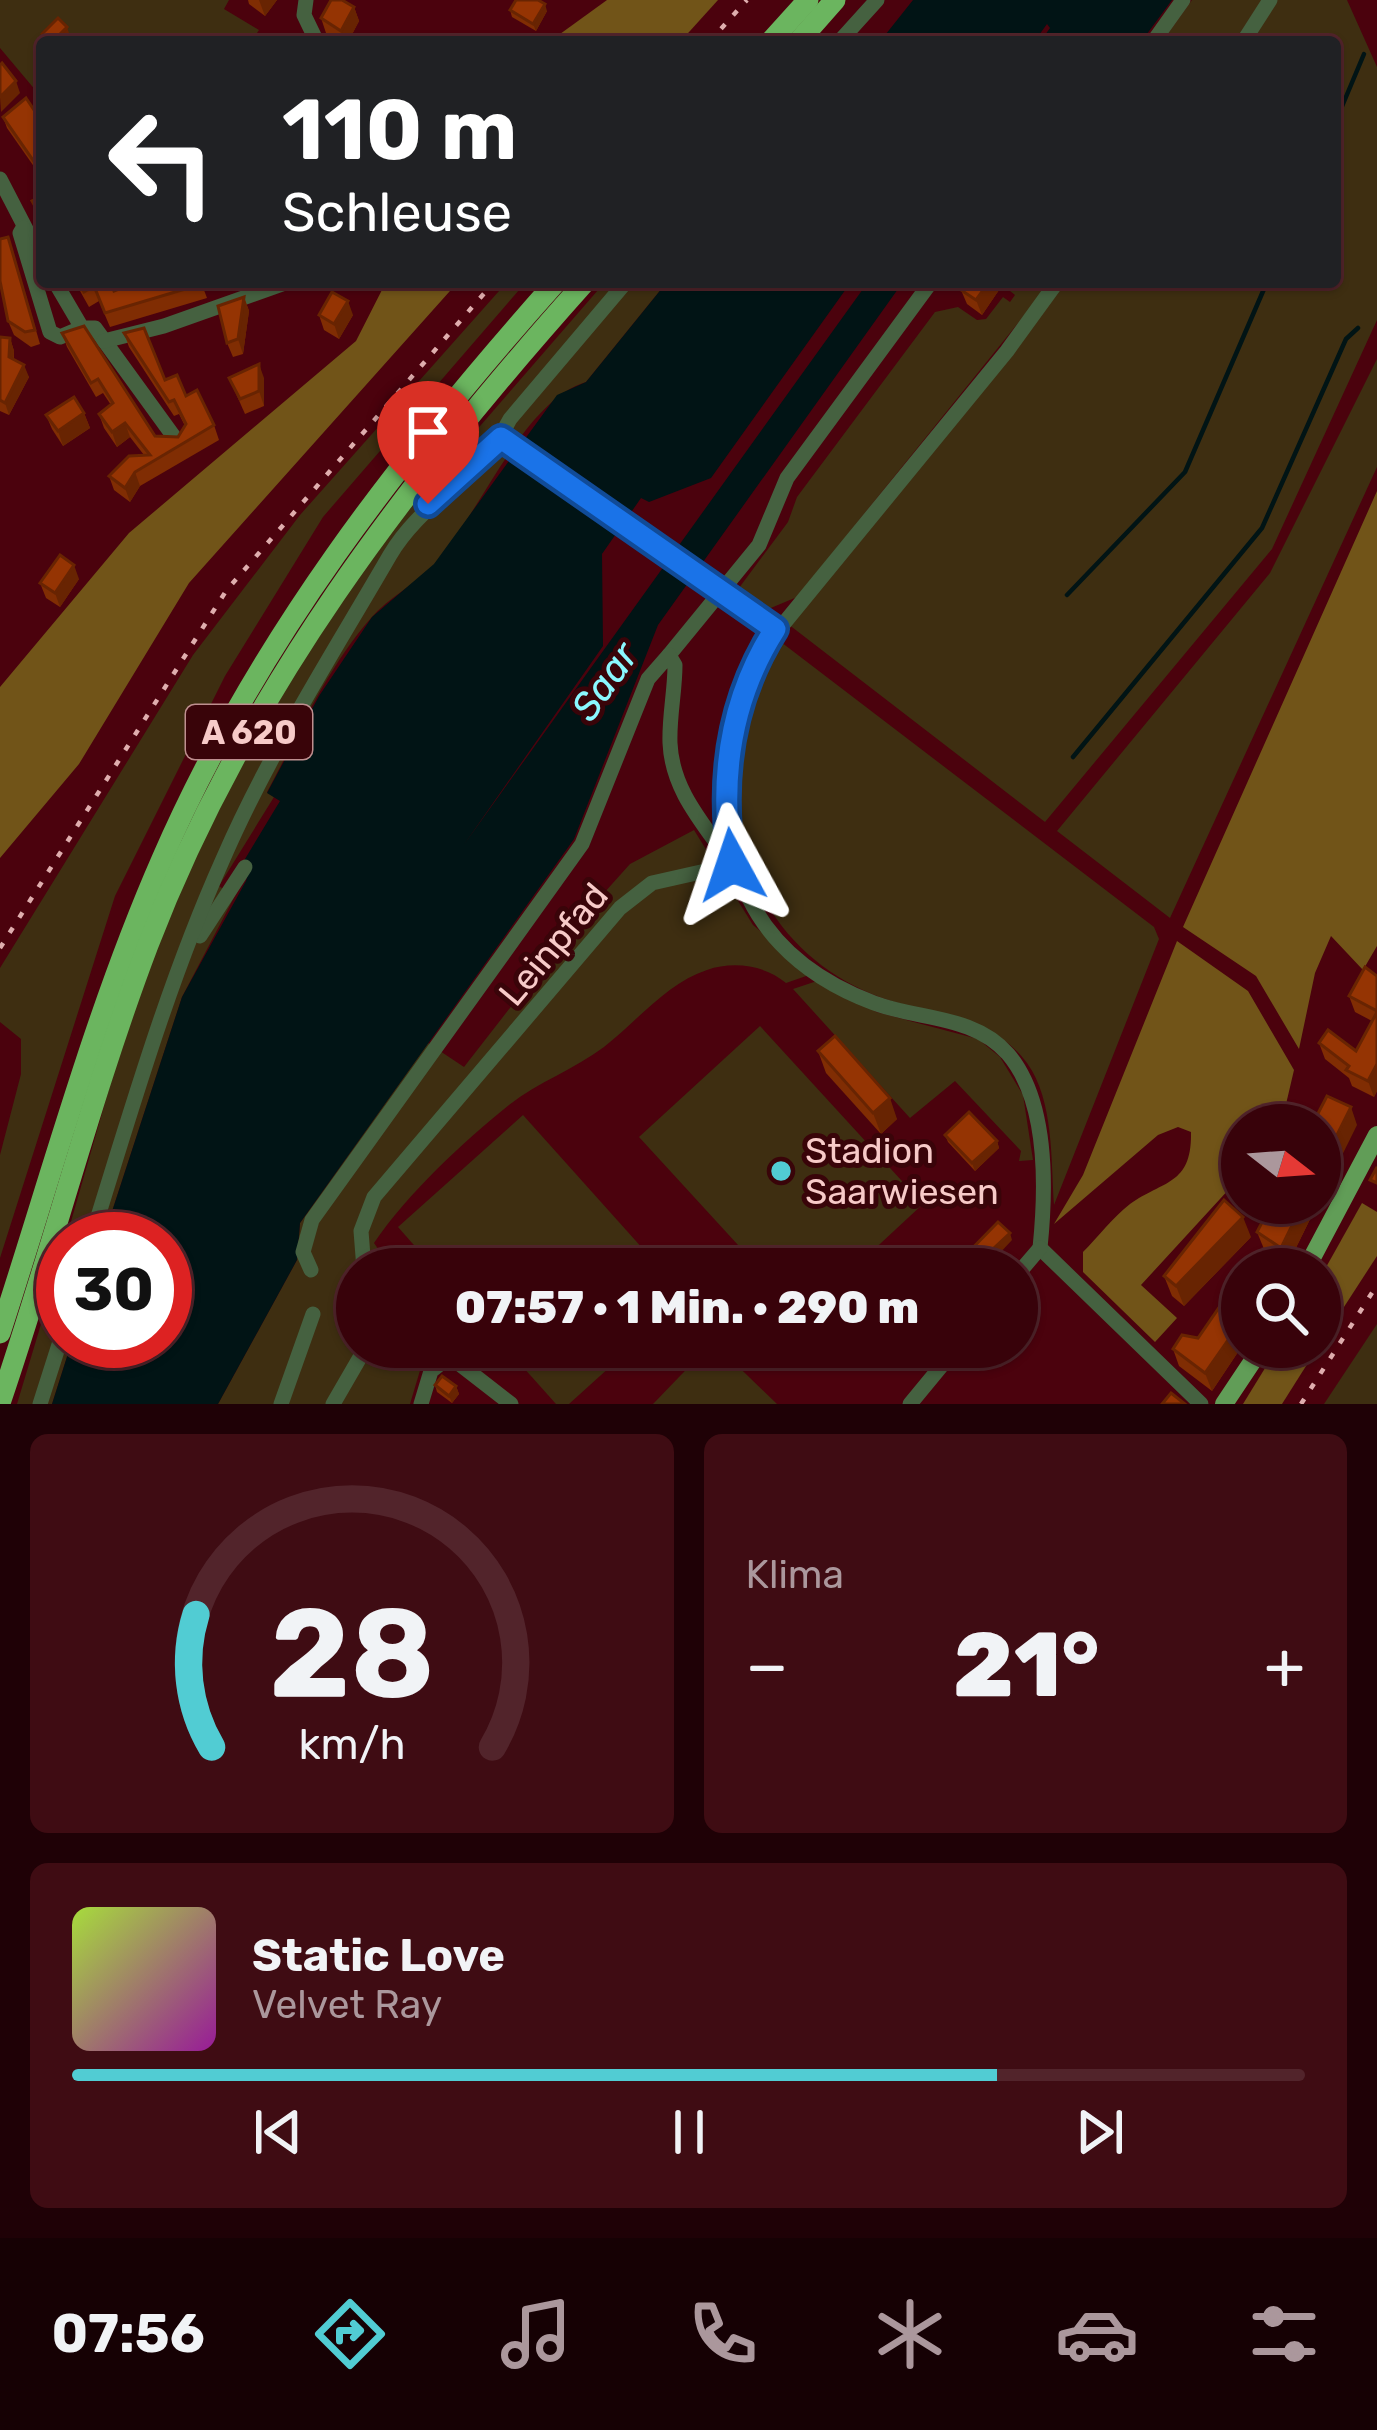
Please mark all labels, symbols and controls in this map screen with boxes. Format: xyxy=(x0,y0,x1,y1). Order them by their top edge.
text: 110 m xyxy=(282,80,517,180)
icon: left xyxy=(84,84,240,240)
text: Schleuse xyxy=(282,181,512,245)
pin xyxy=(377,381,479,504)
icon: arrive xyxy=(395,399,461,465)
water label: Saar xyxy=(562,632,649,729)
road number: A 620 xyxy=(186,705,312,759)
position arrow xyxy=(669,802,795,928)
street label: Leinpfad xyxy=(490,874,617,1014)
north arrow xyxy=(1221,1104,1341,1224)
map controls xyxy=(1221,1104,1341,1368)
place label: Stadion Saarwiesen xyxy=(805,1129,999,1213)
marker: Stadion Saarwiesen xyxy=(768,1158,794,1184)
speed limit sign: 30 xyxy=(36,1212,192,1368)
button: search xyxy=(1221,1248,1341,1368)
text: 07:57 · 1 Min. · 290 m xyxy=(455,1281,919,1334)
text: Klima xyxy=(746,1552,844,1598)
text: 28 xyxy=(269,1579,435,1727)
text: 21° xyxy=(953,1612,1099,1719)
text: − xyxy=(746,1626,788,1705)
text: + xyxy=(1264,1626,1305,1705)
text: km/h xyxy=(298,1718,405,1769)
text: Static Love xyxy=(252,1929,505,1982)
text: Velvet Ray xyxy=(252,1982,442,2028)
icon: previous xyxy=(245,2099,311,2165)
icon: pause xyxy=(656,2099,722,2165)
icon: next xyxy=(1067,2099,1133,2165)
icon: directions xyxy=(308,2292,392,2376)
icon: music xyxy=(494,2292,578,2376)
icon: phone xyxy=(681,2292,765,2376)
icon: climate xyxy=(868,2292,952,2376)
icon: car xyxy=(1055,2292,1139,2376)
icon: filters xyxy=(1242,2292,1326,2376)
text: 07:56 xyxy=(51,2302,205,2366)

